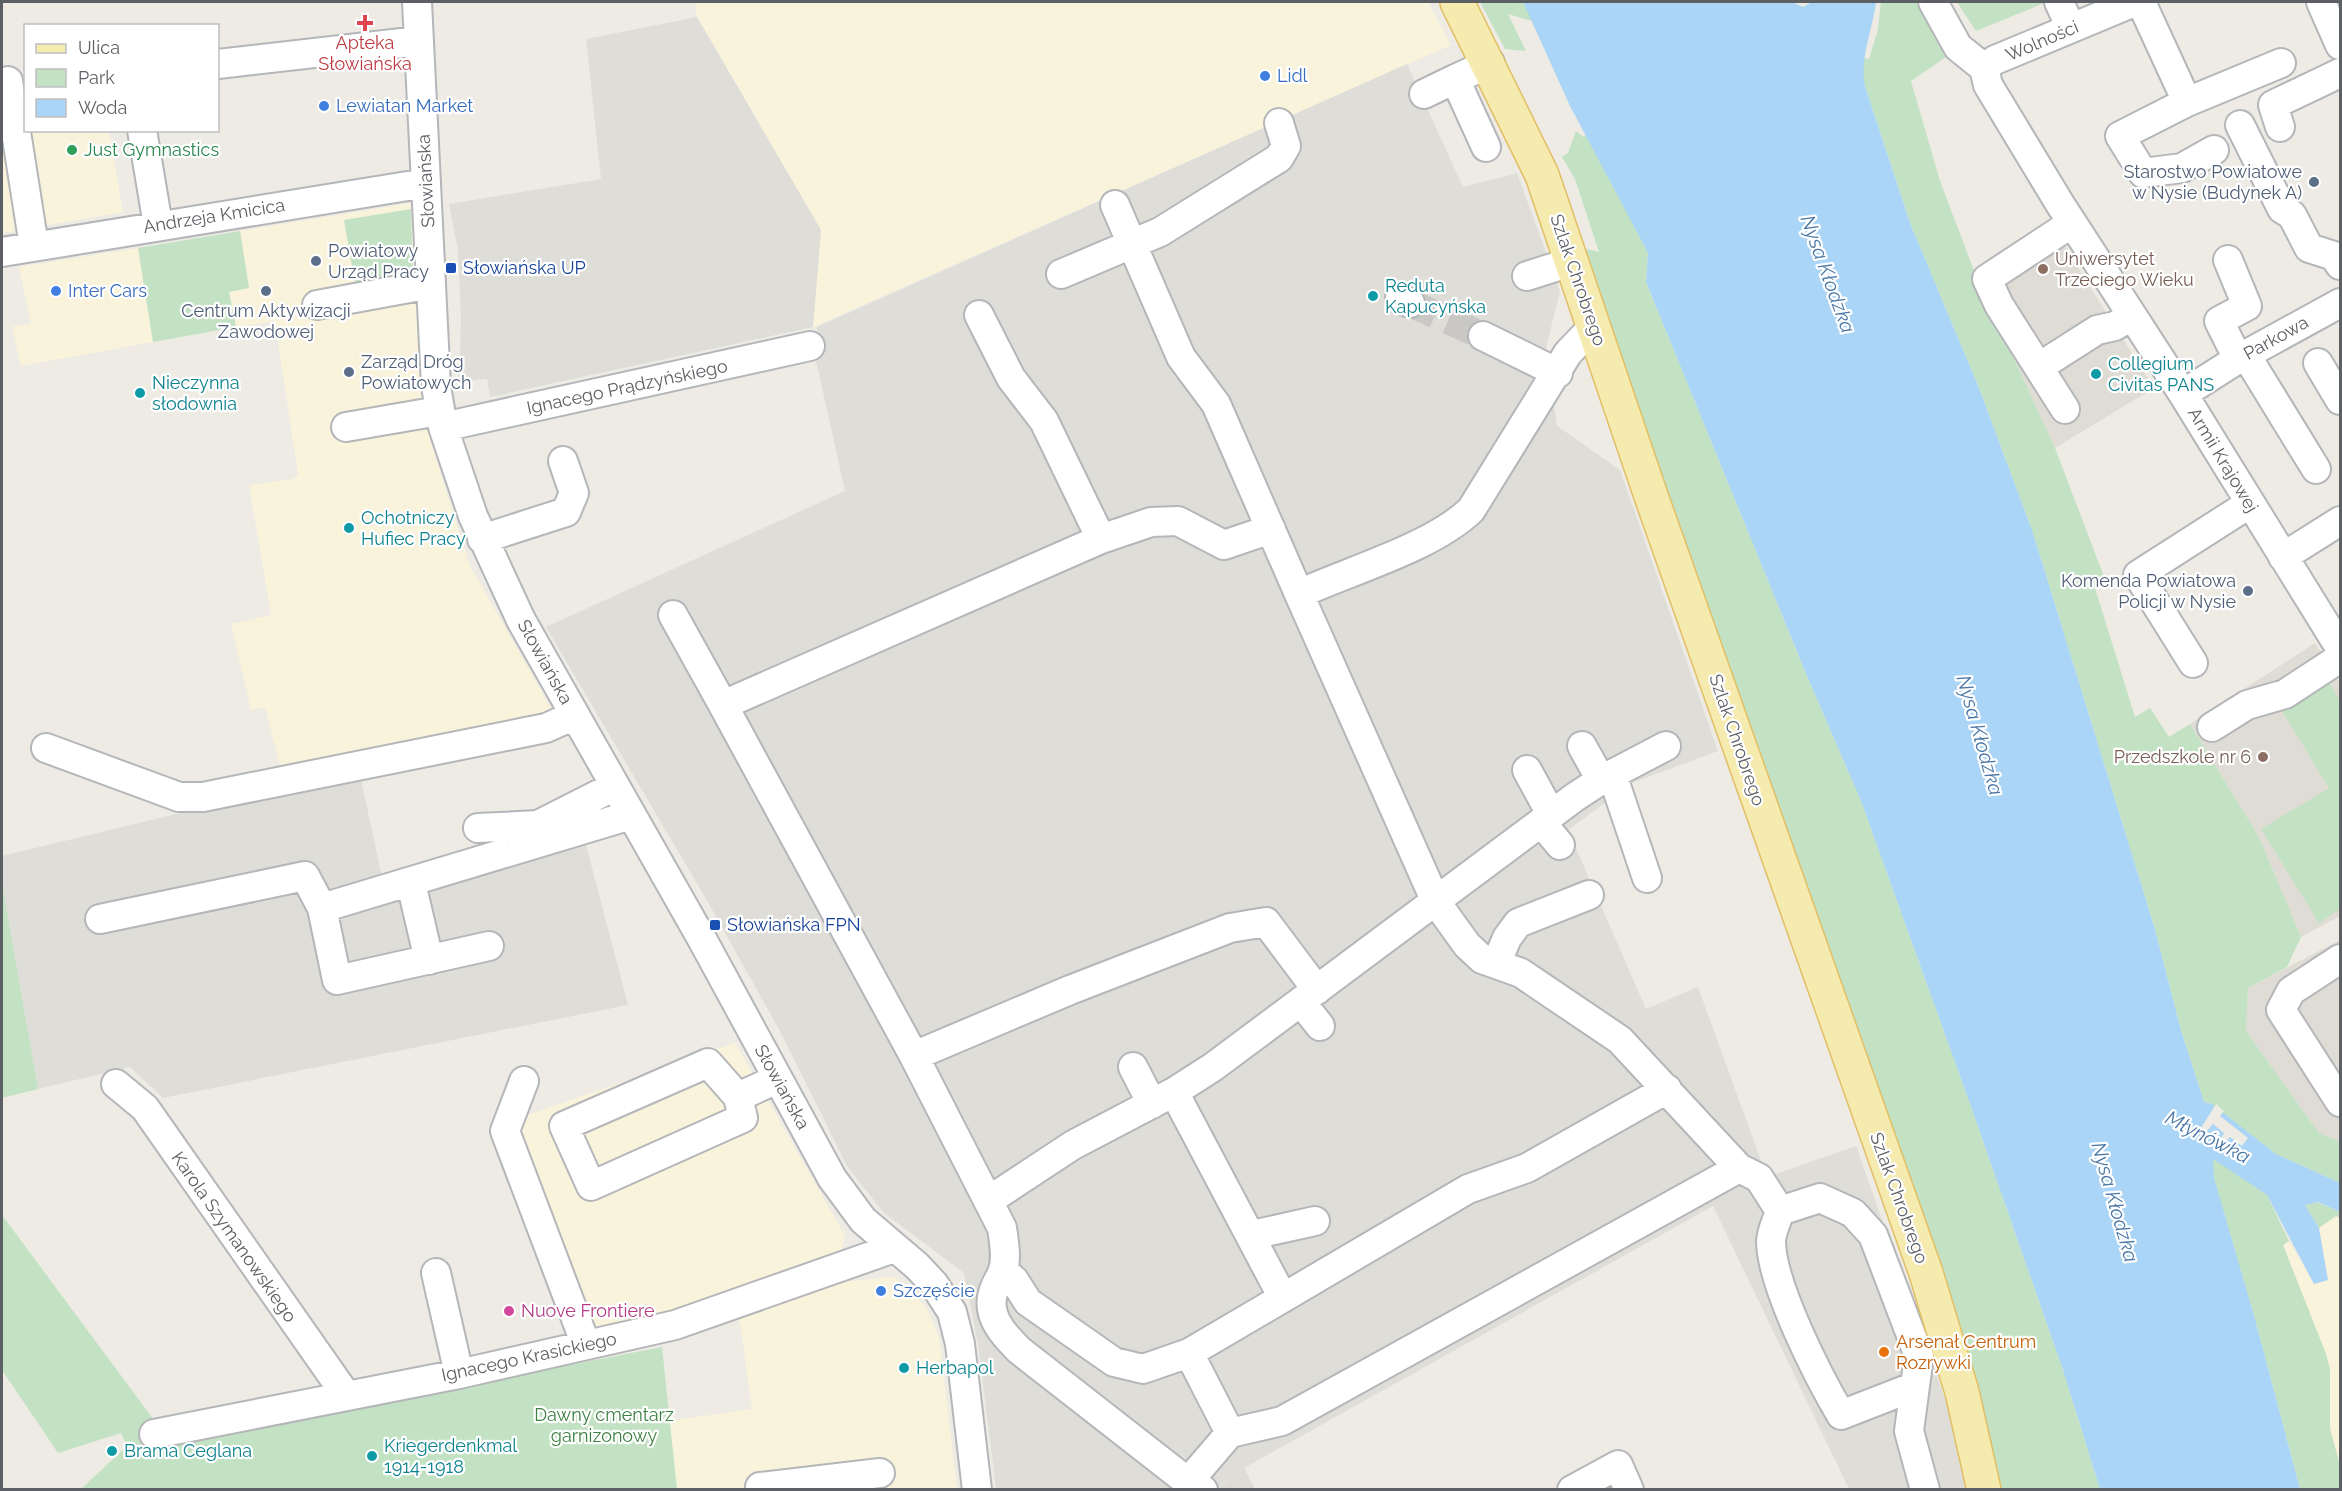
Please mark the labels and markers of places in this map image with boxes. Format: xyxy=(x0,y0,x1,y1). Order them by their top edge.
marker: Apteka Słowiańska xyxy=(358,16,372,30)
place label: Apteka Słowiańska xyxy=(318,32,412,74)
place label: Lidl xyxy=(1277,65,1308,86)
marker: Lidl xyxy=(1258,69,1272,83)
place label: Lewiatan Market xyxy=(336,95,473,116)
marker: Lewiatan Market xyxy=(317,99,331,113)
place label: Just Gymnastics xyxy=(84,139,219,160)
marker: Just Gymnastics xyxy=(65,143,79,157)
place label: Starostwo Powiatowe w Nysie (Budynek A) xyxy=(2124,161,2302,203)
marker: Starostwo Powiatowe w Nysie (Budynek A) xyxy=(2307,175,2321,189)
place label: Powiatowy Urząd Pracy xyxy=(328,240,429,282)
place label: Uniwersytet Trzeciego Wieku xyxy=(2055,248,2194,290)
marker: Powiatowy Urząd Pracy xyxy=(309,254,323,268)
place label: Słowiańska UP xyxy=(463,257,586,278)
marker: Słowiańska UP xyxy=(444,261,458,275)
marker: Uniwersytet Trzeciego Wieku xyxy=(2036,262,2050,276)
place label: Reduta Kapucyńska xyxy=(1385,275,1486,317)
place label: Inter Cars xyxy=(68,280,147,301)
marker: Inter Cars xyxy=(49,284,63,298)
marker: Centrum Aktywizacji Zawodowej xyxy=(259,284,273,298)
marker: Reduta Kapucyńska xyxy=(1366,289,1380,303)
place label: Centrum Aktywizacji Zawodowej xyxy=(181,300,351,342)
place label: Zarząd Dróg Powiatowych xyxy=(361,351,471,393)
place label: Collegium Civitas PANS xyxy=(2108,353,2214,395)
marker: Zarząd Dróg Powiatowych xyxy=(342,365,356,379)
marker: Collegium Civitas PANS xyxy=(2089,367,2103,381)
place label: Nieczynna słodownia xyxy=(152,372,240,414)
marker: Nieczynna słodownia xyxy=(133,386,147,400)
place label: Ochotniczy Hufiec Pracy xyxy=(361,507,466,549)
marker: Ochotniczy Hufiec Pracy xyxy=(342,521,356,535)
place label: Komenda Powiatowa Policji w Nysie xyxy=(2061,570,2236,612)
marker: Komenda Powiatowa Policji w Nysie xyxy=(2241,584,2255,598)
place label: Przedszkole nr 6 xyxy=(2114,746,2251,767)
marker: Przedszkole nr 6 xyxy=(2256,750,2270,764)
place label: Słowiańska FPN xyxy=(727,914,861,935)
marker: Słowiańska FPN xyxy=(708,918,722,932)
place label: Szczęście xyxy=(893,1280,975,1301)
marker: Szczęście xyxy=(874,1284,888,1298)
place label: Nuove Frontiere xyxy=(521,1300,655,1321)
marker: Nuove Frontiere xyxy=(502,1304,516,1318)
place label: Arsenał Centrum Rozrywki xyxy=(1896,1331,2036,1373)
marker: Arsenał Centrum Rozrywki xyxy=(1877,1345,1891,1359)
place label: Herbapol xyxy=(916,1357,994,1378)
marker: Herbapol xyxy=(897,1361,911,1375)
place label: Kriegerdenkmal 1914-1918 xyxy=(384,1435,517,1477)
place label: Brama Ceglana xyxy=(124,1440,252,1461)
marker: Brama Ceglana xyxy=(105,1444,119,1458)
marker: Kriegerdenkmal 1914-1918 xyxy=(365,1449,379,1463)

